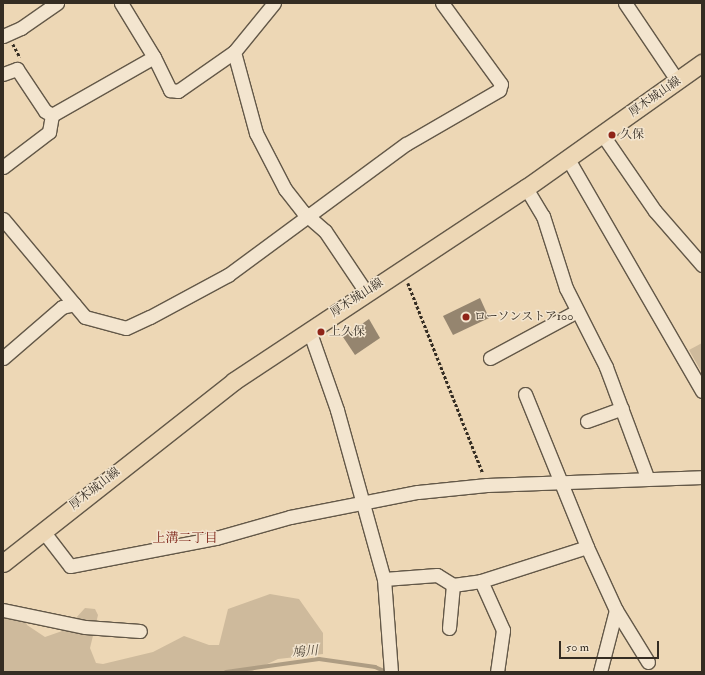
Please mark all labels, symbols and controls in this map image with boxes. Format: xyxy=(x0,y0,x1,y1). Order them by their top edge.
street label: 厚木城山線 xyxy=(626,74,684,120)
place label: 久保 xyxy=(620,128,644,142)
marker: 久保 xyxy=(607,130,617,140)
street label: 厚木城山線 xyxy=(328,276,386,320)
place label: ローソンストア100 xyxy=(474,310,575,324)
marker: ローソンストア100 xyxy=(461,312,471,322)
place label: 上久保 xyxy=(329,325,365,339)
marker: 上久保 xyxy=(316,327,326,337)
street label: 厚木城山線 xyxy=(67,465,123,513)
district label: 上溝二丁目 xyxy=(153,530,217,546)
scale bar xyxy=(561,633,661,659)
text: 50 m xyxy=(566,640,589,655)
water label: 鳩川 xyxy=(291,643,319,661)

